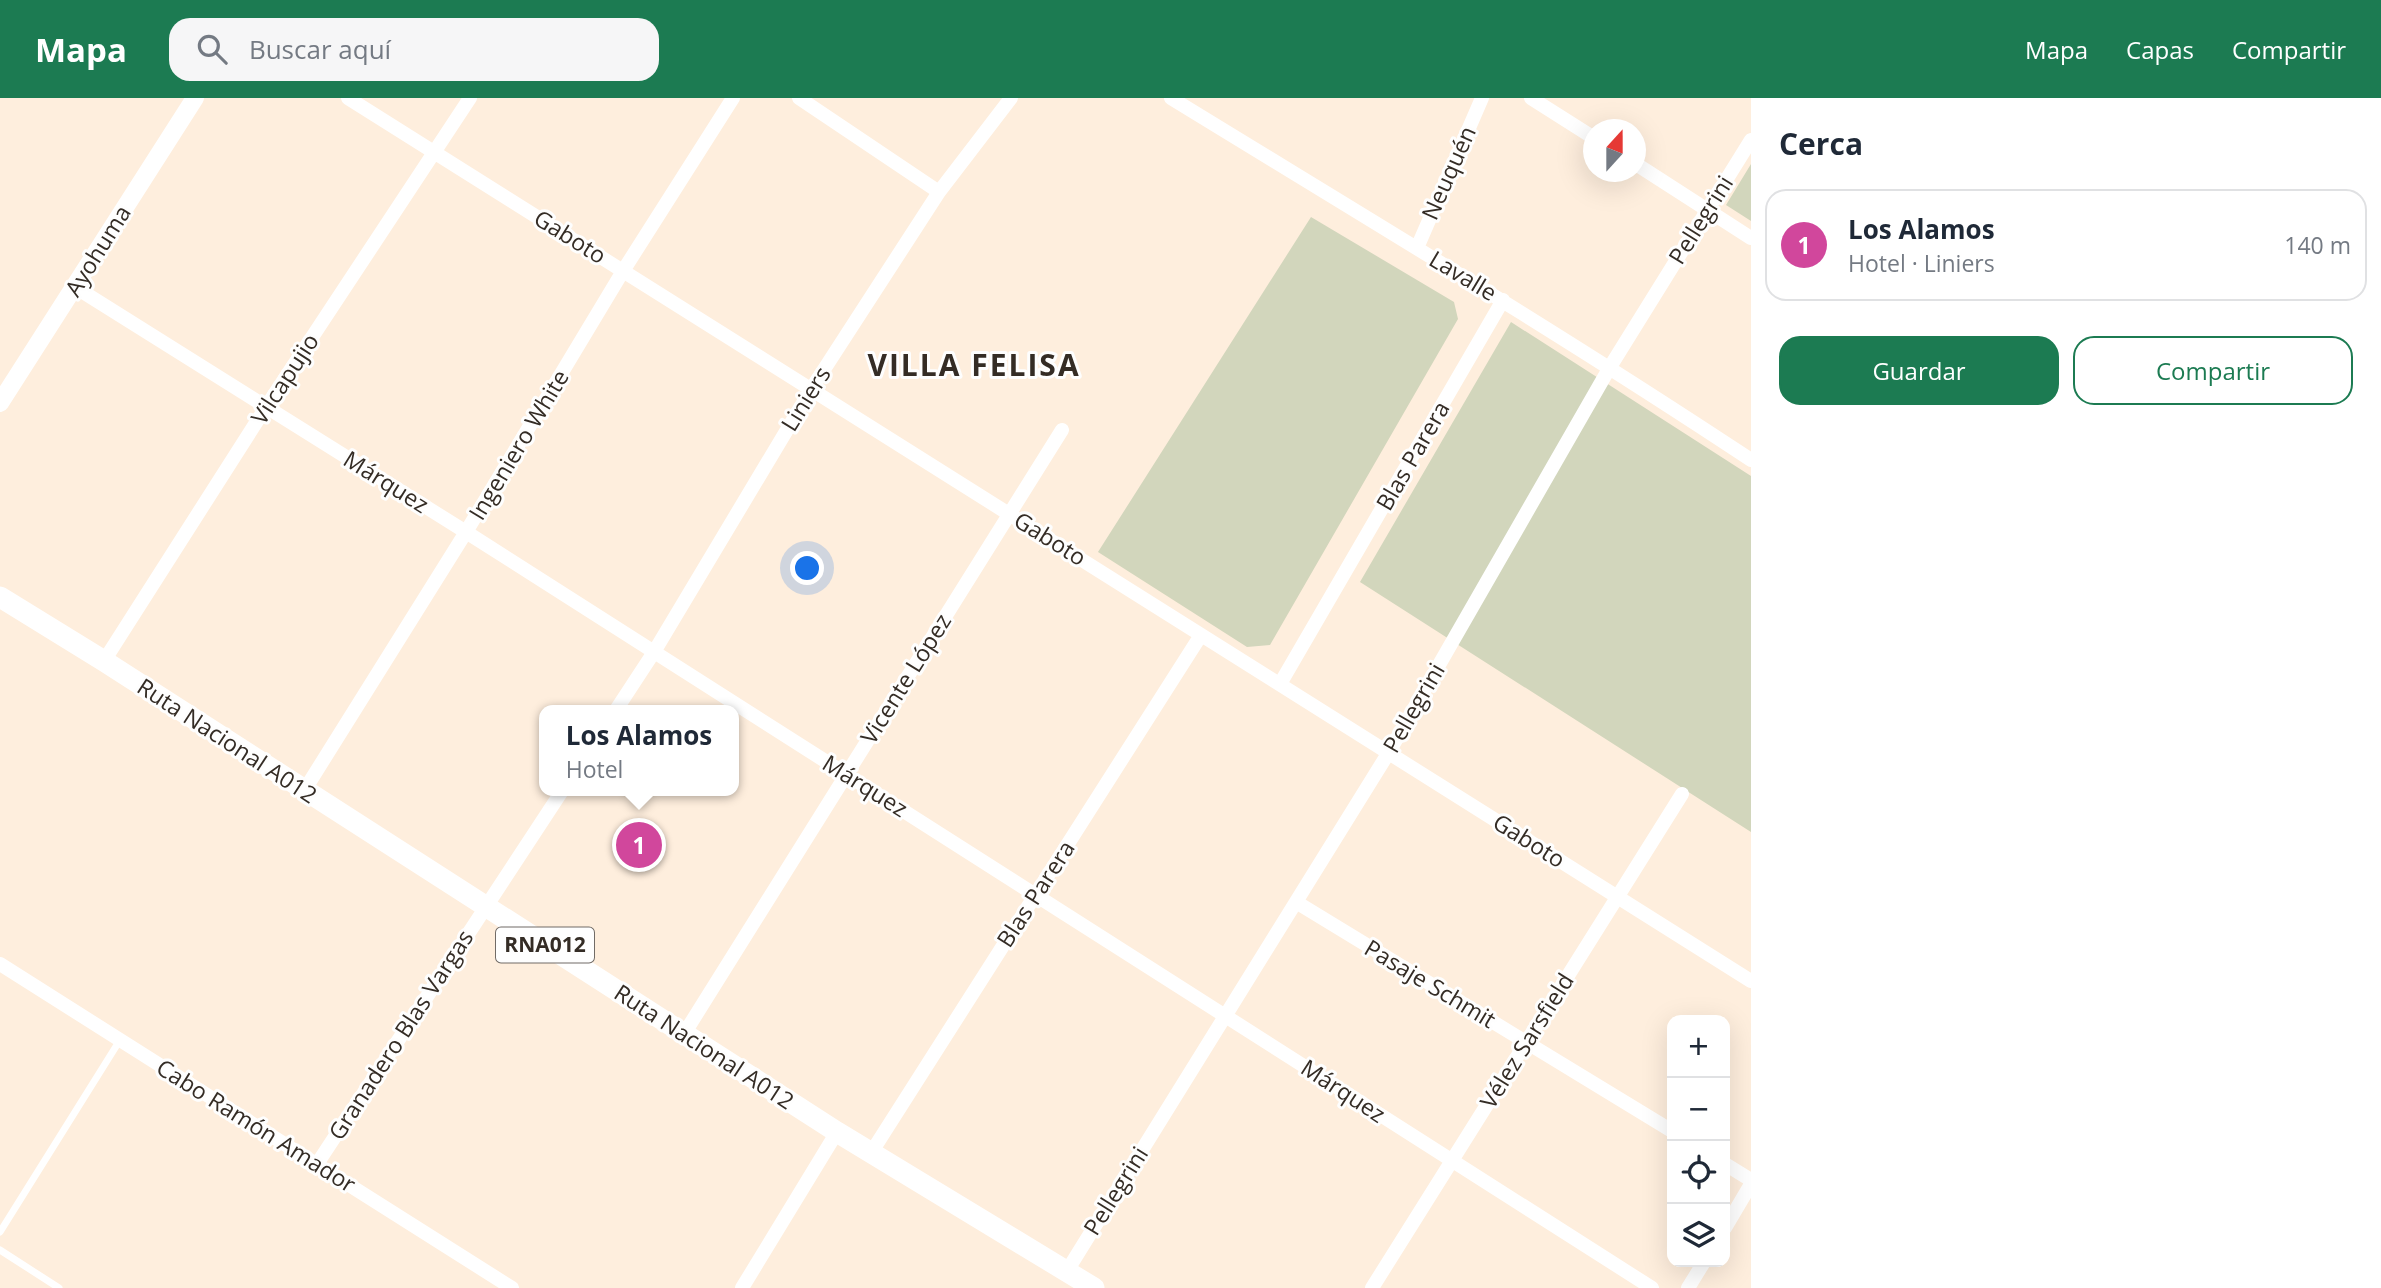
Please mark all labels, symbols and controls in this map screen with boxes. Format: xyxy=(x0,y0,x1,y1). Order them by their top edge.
search box xyxy=(169,18,659,81)
text: Mapa xyxy=(35,27,127,72)
icon: search xyxy=(193,30,231,68)
text: Buscar aquí xyxy=(249,31,391,67)
text: Mapa xyxy=(2025,33,2088,66)
text: Capas xyxy=(2126,33,2194,66)
text: Compartir xyxy=(2232,33,2346,66)
north arrow xyxy=(1583,119,1646,182)
street label: Neuquén xyxy=(1413,121,1483,225)
text: Cerca xyxy=(1779,123,1863,164)
street label: Pellegrini xyxy=(1660,169,1740,270)
street label: Ayohuma xyxy=(57,199,138,302)
street label: Gaboto xyxy=(528,202,613,271)
text: Los Alamos xyxy=(1848,211,1995,247)
text: 1 xyxy=(1797,229,1811,261)
text: 140 m xyxy=(2284,229,2351,261)
street label: Lavalle xyxy=(1424,242,1503,308)
text: Hotel · Liniers xyxy=(1848,247,1995,279)
street label: Vilcapujio xyxy=(243,327,326,430)
button: Guardar xyxy=(1779,336,2059,405)
button: Compartir xyxy=(2073,336,2353,405)
district label: VILLA FELISA xyxy=(867,344,1081,385)
street label: Liniers xyxy=(773,360,838,437)
street label: Ingeniero White xyxy=(461,363,576,526)
street label: Blas Parera xyxy=(1368,395,1456,516)
street label: Márquez xyxy=(338,442,435,520)
street label: Gaboto xyxy=(1008,504,1093,573)
your location xyxy=(790,551,824,585)
street label: Vicente López xyxy=(852,607,958,750)
street label: Pellegrini xyxy=(1375,657,1452,758)
street label: Ruta Nacional A012 xyxy=(131,670,324,810)
popup xyxy=(539,705,739,796)
text: Los Alamos xyxy=(566,717,712,753)
street label: Márquez xyxy=(817,746,914,824)
text: Hotel xyxy=(566,753,623,785)
street label: Gaboto xyxy=(1487,806,1572,875)
pin: 1 xyxy=(616,819,662,871)
street label: Blas Parera xyxy=(989,834,1082,953)
street label: Granadero Blas Vargas xyxy=(320,923,480,1146)
road number: RNA012 xyxy=(496,928,594,962)
street label: Pasaje Schmit xyxy=(1359,931,1502,1035)
street label: Vélez Sarsfield xyxy=(1472,967,1581,1114)
street label: Ruta Nacional A012 xyxy=(608,976,801,1116)
map controls xyxy=(1667,1015,1730,1267)
button: + xyxy=(1667,1015,1730,1078)
street label: Cabo Ramón Amador xyxy=(151,1051,363,1200)
street label: Márquez xyxy=(1295,1051,1392,1129)
button: − xyxy=(1667,1078,1730,1141)
street label: Pellegrini xyxy=(1075,1140,1155,1241)
button: locate xyxy=(1667,1141,1730,1204)
button: layers xyxy=(1667,1204,1730,1267)

